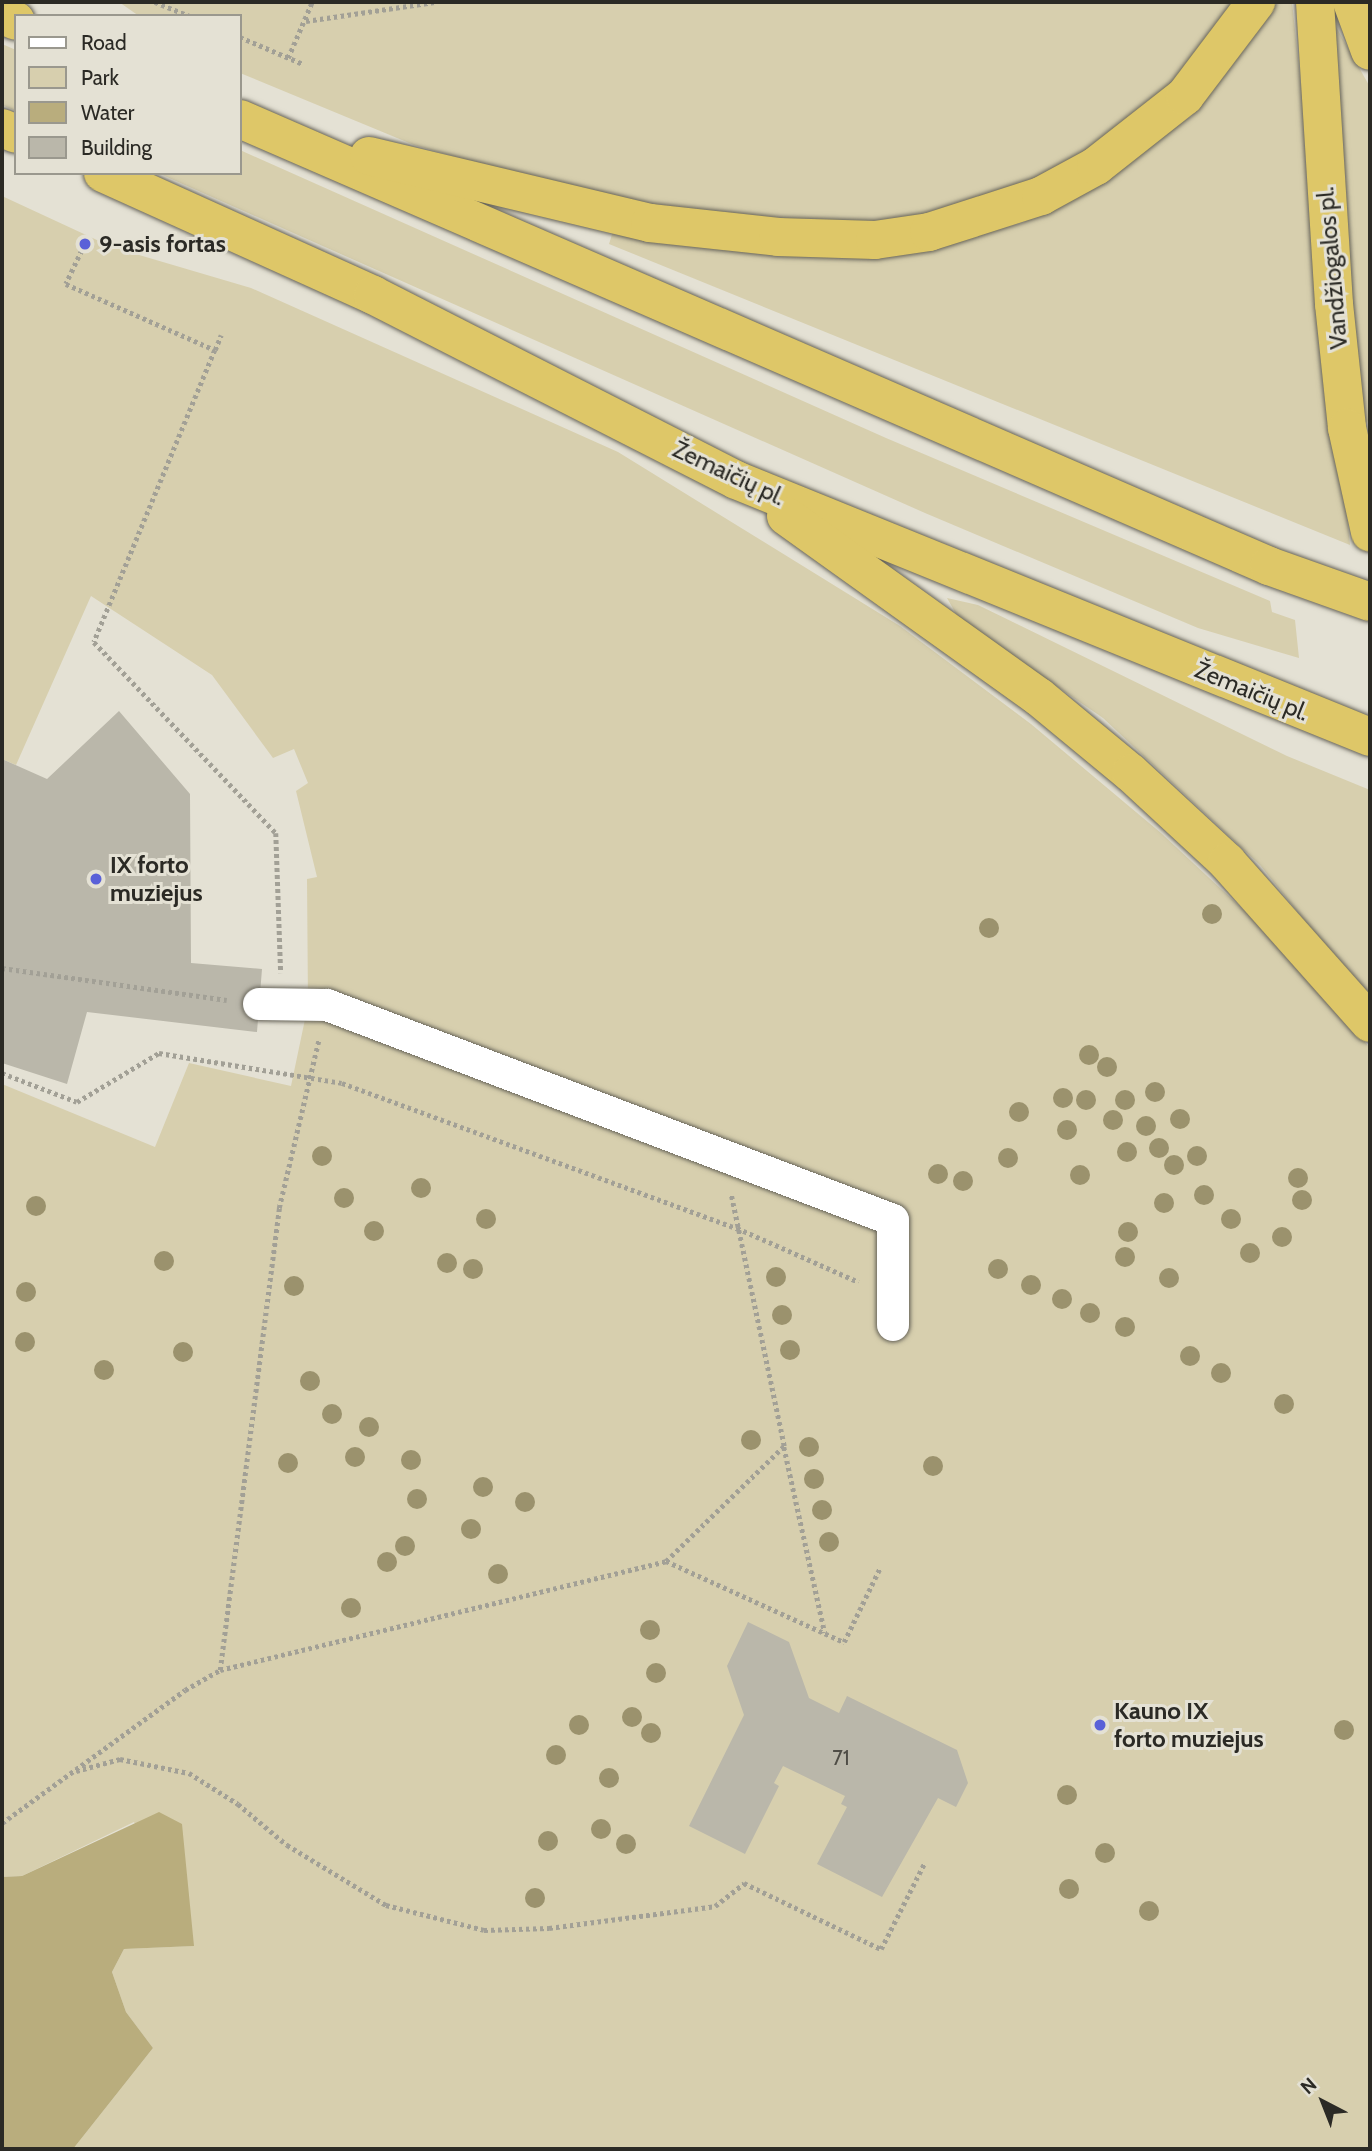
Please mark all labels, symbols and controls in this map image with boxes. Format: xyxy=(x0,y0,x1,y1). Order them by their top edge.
legend xyxy=(14,14,242,175)
text: Road xyxy=(81,30,127,55)
text: Park xyxy=(81,65,119,90)
text: Water xyxy=(81,100,134,125)
text: Building xyxy=(81,135,152,160)
street label: Vandžiogalos pl. xyxy=(1311,186,1353,350)
place label: 9-asis fortas xyxy=(99,230,226,258)
marker: 9-asis fortas xyxy=(77,236,93,252)
street label: Žemaičių pl. xyxy=(668,435,790,511)
street label: Žemaičių pl. xyxy=(1191,655,1313,727)
place label: IX forto muziejus xyxy=(110,851,203,907)
marker: IX forto muziejus xyxy=(88,871,104,887)
place label: Kauno IX forto muziejus xyxy=(1114,1697,1264,1753)
marker: Kauno IX forto muziejus xyxy=(1092,1717,1108,1733)
house number: 71 xyxy=(832,1745,850,1771)
north arrow xyxy=(1288,2067,1358,2137)
text: N xyxy=(1296,2073,1321,2099)

